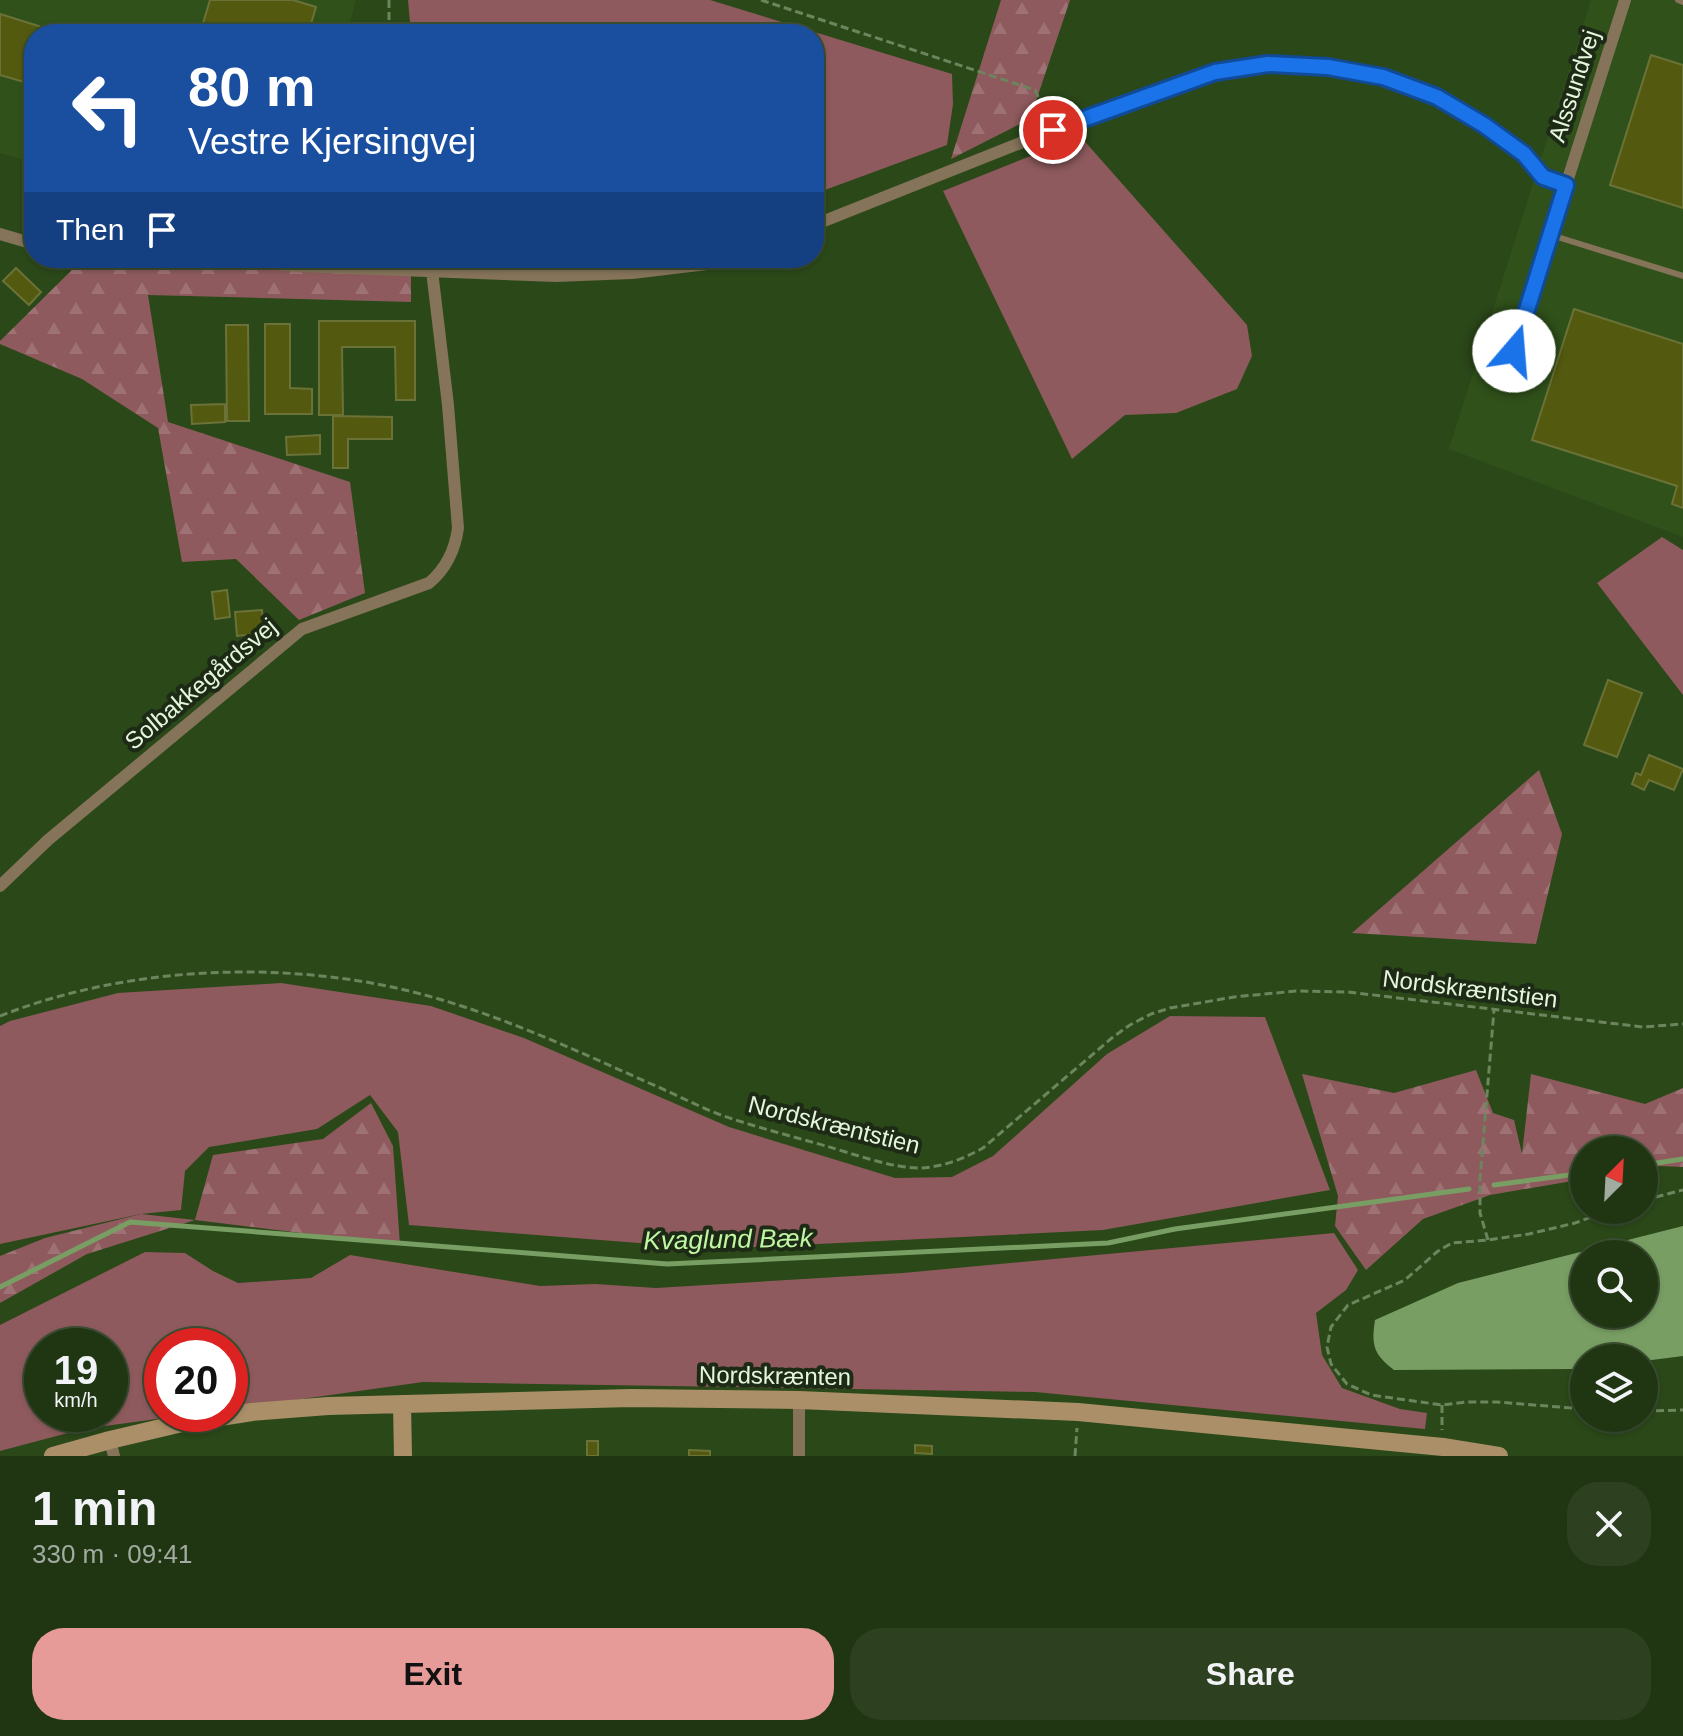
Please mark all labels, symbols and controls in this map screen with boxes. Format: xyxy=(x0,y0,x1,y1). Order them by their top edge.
street label: Alssundvej xyxy=(1543,26,1604,145)
text: 80 m xyxy=(188,55,316,118)
icon: left xyxy=(56,56,160,160)
pin xyxy=(1019,96,1087,164)
icon: arrive xyxy=(1031,108,1075,152)
text: Vestre Kjersingvej xyxy=(188,121,476,162)
icon: arrive xyxy=(140,208,184,252)
text: Then xyxy=(56,213,124,246)
position arrow xyxy=(1472,309,1556,393)
street label: Solbakkegårdsvej xyxy=(119,612,282,755)
street label: Nordskræntstien xyxy=(1381,964,1559,1013)
street label: Nordskræntstien xyxy=(745,1090,923,1159)
north arrow xyxy=(1570,1136,1658,1224)
map controls xyxy=(1570,1136,1658,1432)
water label: Kvaglund Bæk xyxy=(643,1222,815,1255)
button: search xyxy=(1570,1240,1658,1328)
speed limit sign: 20 xyxy=(144,1328,248,1432)
button: layers xyxy=(1570,1344,1658,1432)
text: 19 xyxy=(54,1348,98,1392)
street label: Nordskrænten xyxy=(699,1361,851,1390)
text: km/h xyxy=(54,1389,98,1411)
text: 1 min xyxy=(32,1482,157,1535)
button: close xyxy=(1567,1482,1651,1566)
text: 330 m · 09:41 xyxy=(32,1539,192,1569)
button: Exit xyxy=(32,1628,834,1720)
button: Share xyxy=(850,1628,1651,1720)

